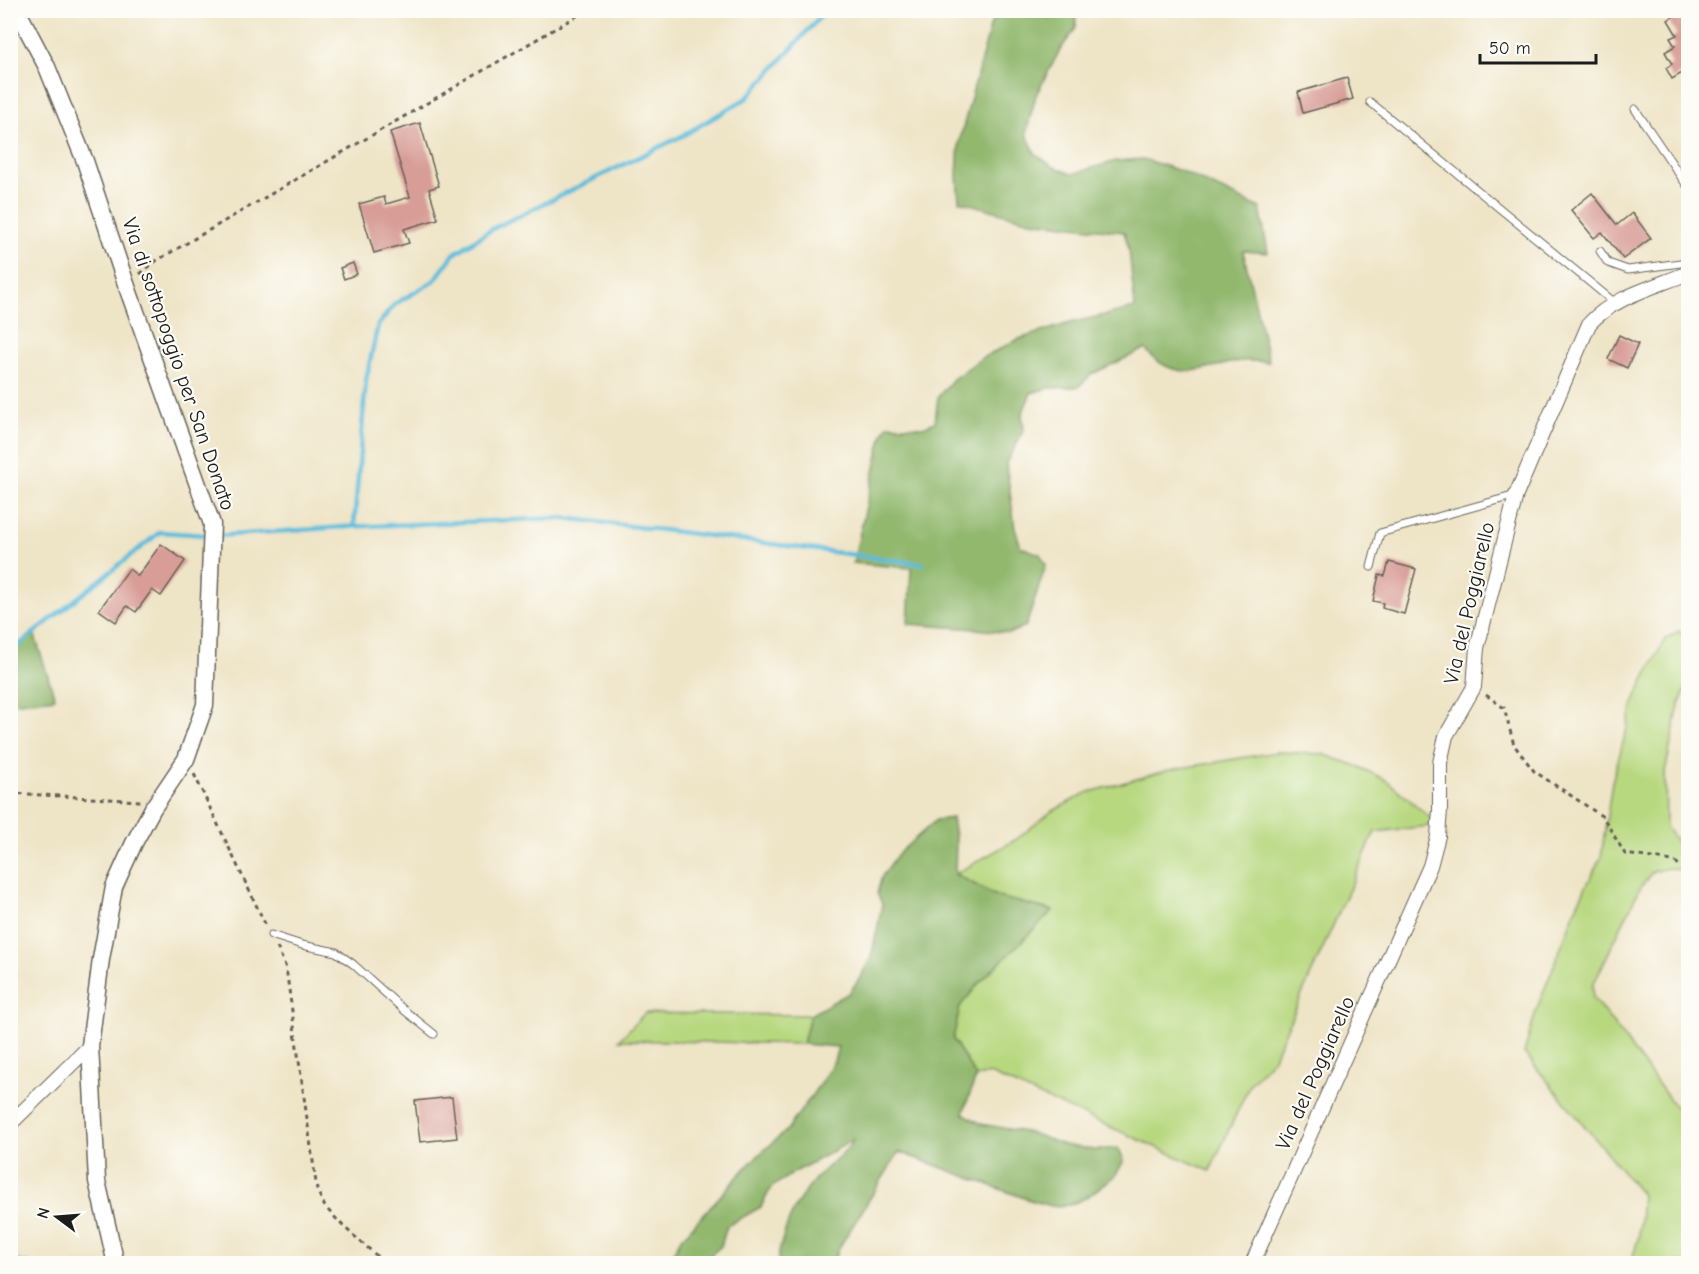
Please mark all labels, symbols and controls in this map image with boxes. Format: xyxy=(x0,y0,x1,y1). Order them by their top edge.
scale bar xyxy=(1480,27,1596,65)
text: 50 m xyxy=(1489,38,1531,59)
street label: Via di sottopoggio per San Donato xyxy=(118,215,240,513)
street label: Via del Poggiarello xyxy=(1439,520,1499,686)
street label: Via del Poggiarello xyxy=(1270,992,1360,1154)
north arrow xyxy=(27,1187,87,1247)
text: N xyxy=(33,1206,54,1221)

